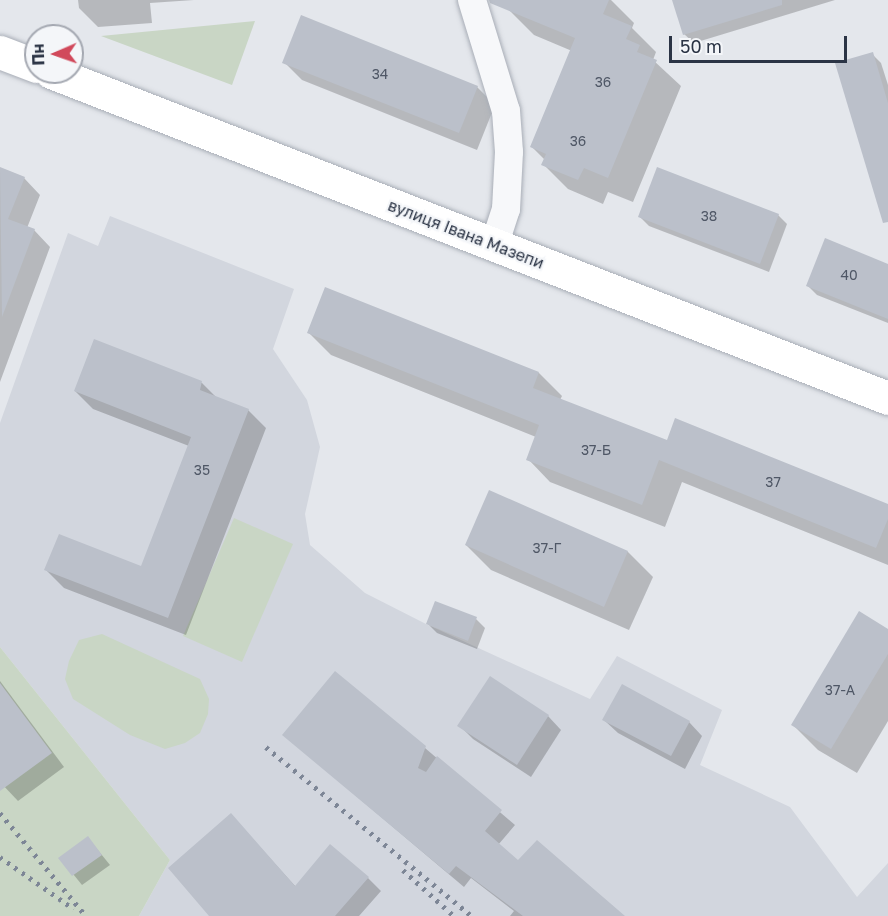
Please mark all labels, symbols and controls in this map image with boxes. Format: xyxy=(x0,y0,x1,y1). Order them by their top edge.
north arrow xyxy=(24,24,84,84)
scale bar xyxy=(672,24,850,62)
text: 50 m xyxy=(680,35,722,57)
text: Пн xyxy=(28,43,48,66)
house number: 34 xyxy=(372,66,388,82)
house number: 36 xyxy=(595,74,611,90)
house number: 36 xyxy=(570,133,586,149)
street label: вулиця Івана Мазепи xyxy=(385,195,547,273)
house number: 38 xyxy=(701,208,717,224)
house number: 40 xyxy=(840,267,858,283)
house number: 37-Б xyxy=(581,442,611,458)
house number: 35 xyxy=(194,462,210,478)
house number: 37 xyxy=(765,474,781,490)
house number: 37-Г xyxy=(533,540,561,556)
house number: 37-А xyxy=(825,682,855,698)

